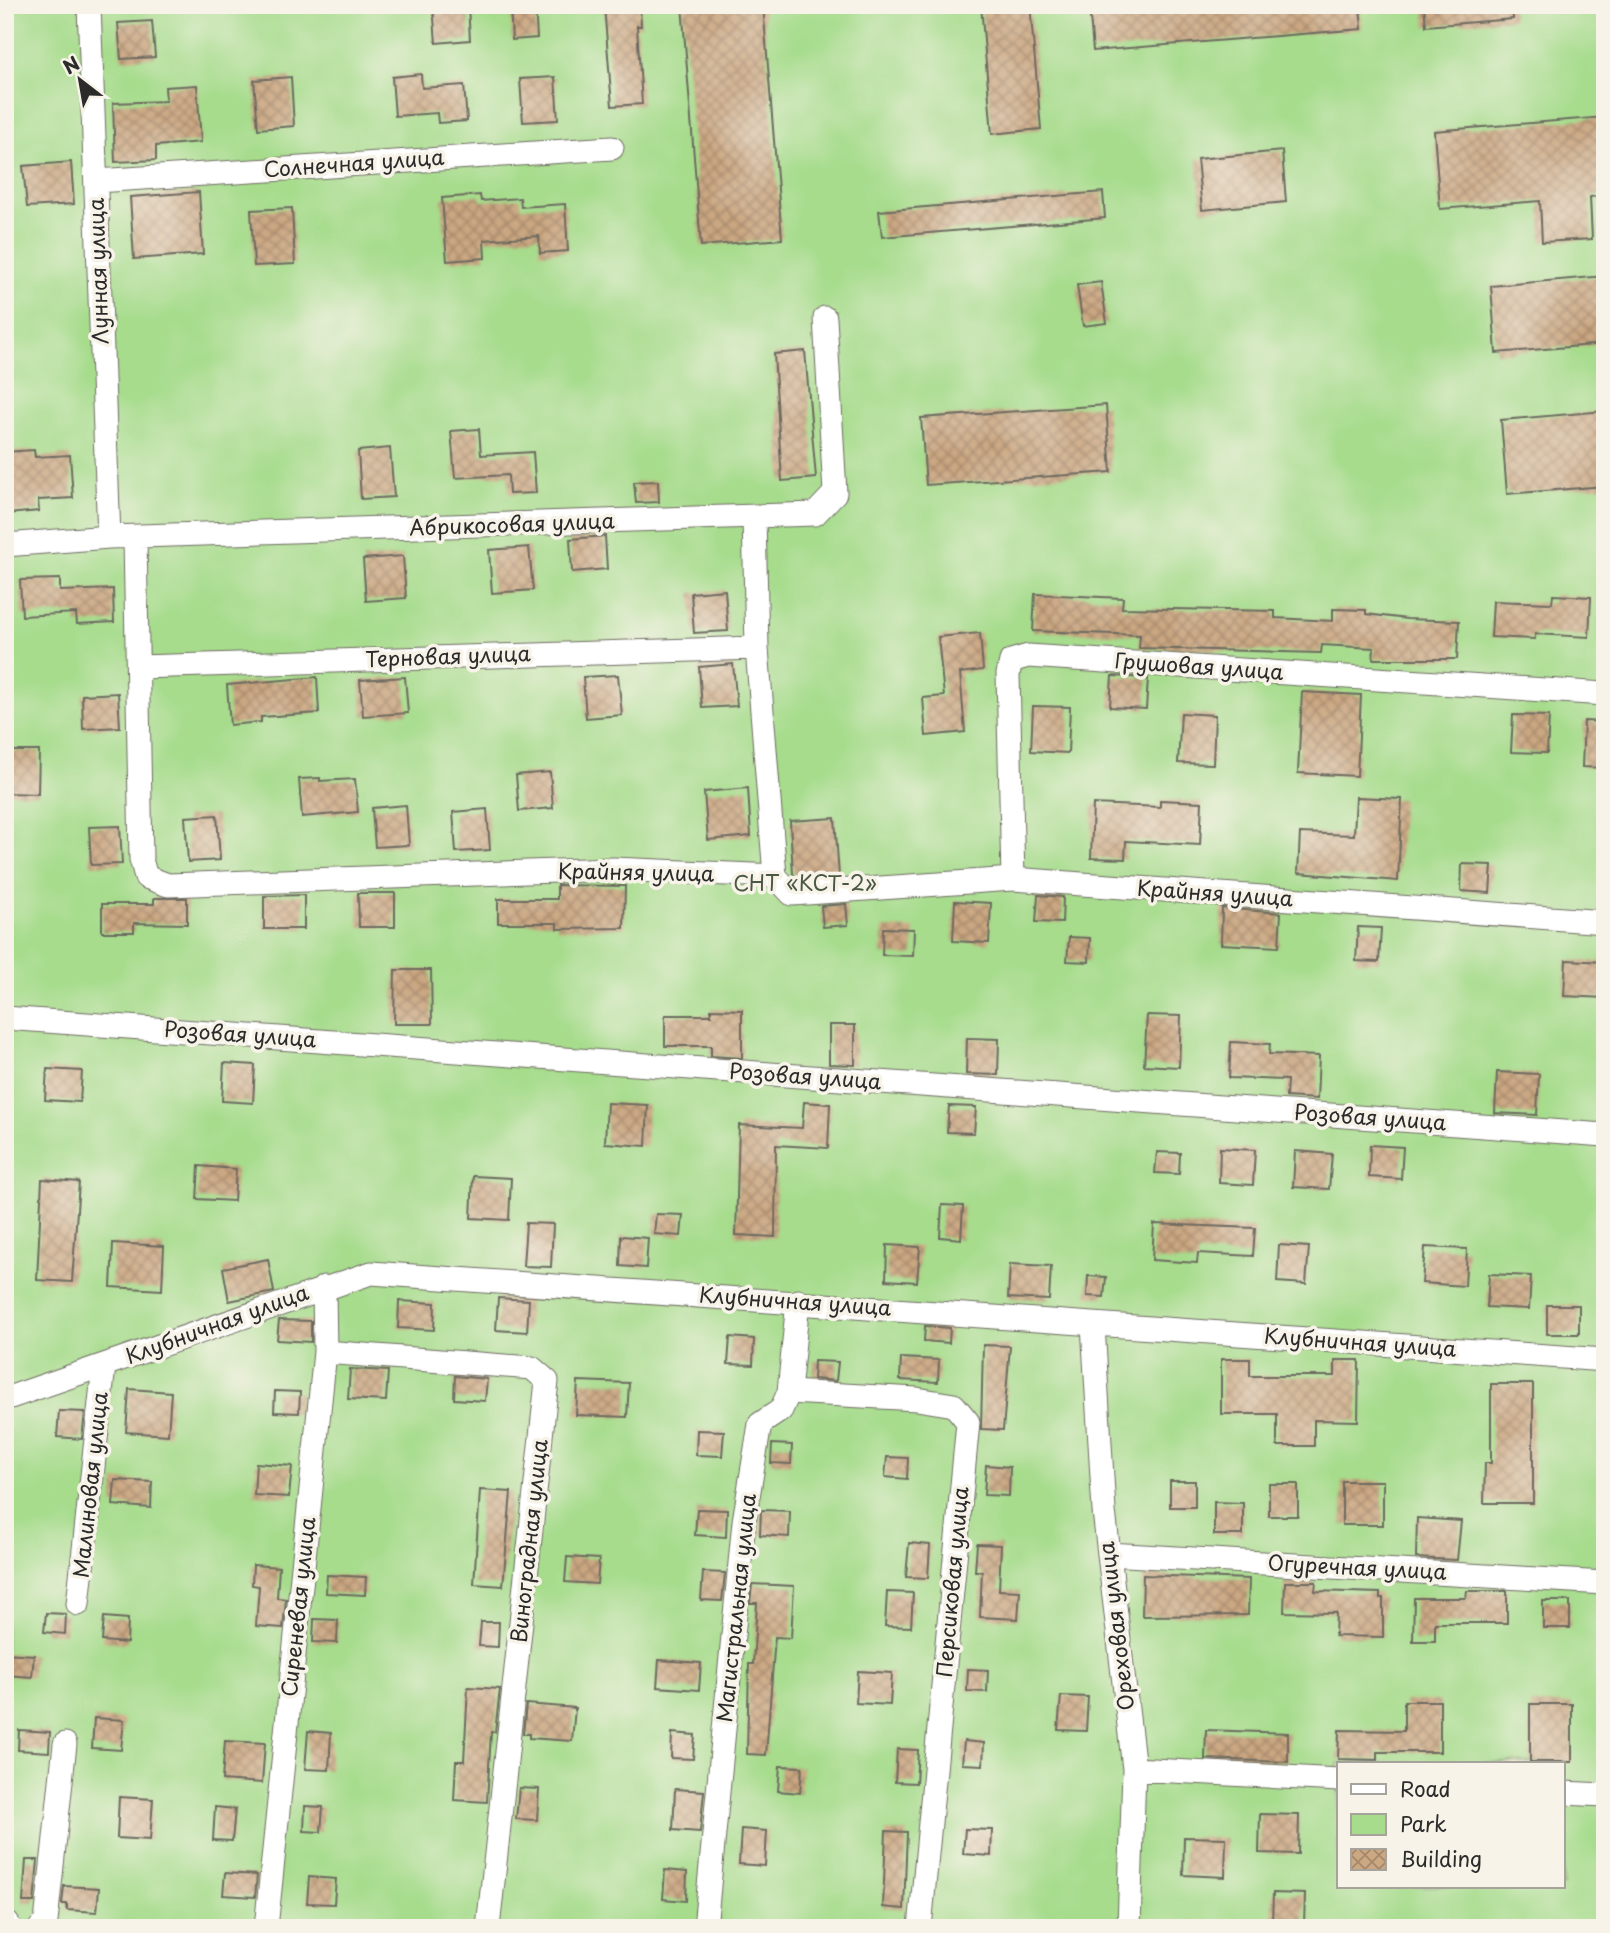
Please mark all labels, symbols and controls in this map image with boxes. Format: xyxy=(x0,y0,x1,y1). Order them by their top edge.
north arrow xyxy=(46,46,116,116)
text: N xyxy=(57,49,84,80)
street label: Солнечная улица xyxy=(263,140,446,184)
street label: Лунная улица xyxy=(78,197,116,345)
street label: Абрикосовая улица xyxy=(409,503,616,543)
street label: Терновая улица xyxy=(365,636,532,674)
street label: Грушовая улица xyxy=(1114,643,1286,687)
street label: Крайняя улица xyxy=(558,854,715,888)
park label: СНТ «КСТ-2» xyxy=(733,866,877,898)
street label: Крайняя улица xyxy=(1136,871,1295,913)
street label: Розовая улица xyxy=(163,1012,318,1054)
street label: Розовая улица xyxy=(728,1054,883,1096)
street label: Розовая улица xyxy=(1293,1095,1448,1137)
street label: Клубничная улица xyxy=(120,1275,313,1371)
street label: Клубничная улица xyxy=(698,1277,893,1323)
street label: Клубничная улица xyxy=(1263,1318,1458,1364)
street label: Малиновая улица xyxy=(63,1389,115,1580)
street label: Виноградная улица xyxy=(501,1437,555,1644)
street label: Персиковая улица xyxy=(927,1484,975,1679)
street label: Магистральная улица xyxy=(707,1491,763,1724)
street label: Сиреневая улица xyxy=(272,1515,322,1698)
street label: Ореховая улица xyxy=(1089,1539,1141,1712)
street label: Огуречная улица xyxy=(1267,1545,1448,1587)
legend xyxy=(1337,1762,1564,1888)
text: Road xyxy=(1400,1772,1451,1804)
text: Park xyxy=(1400,1807,1447,1839)
text: Building xyxy=(1400,1842,1482,1874)

